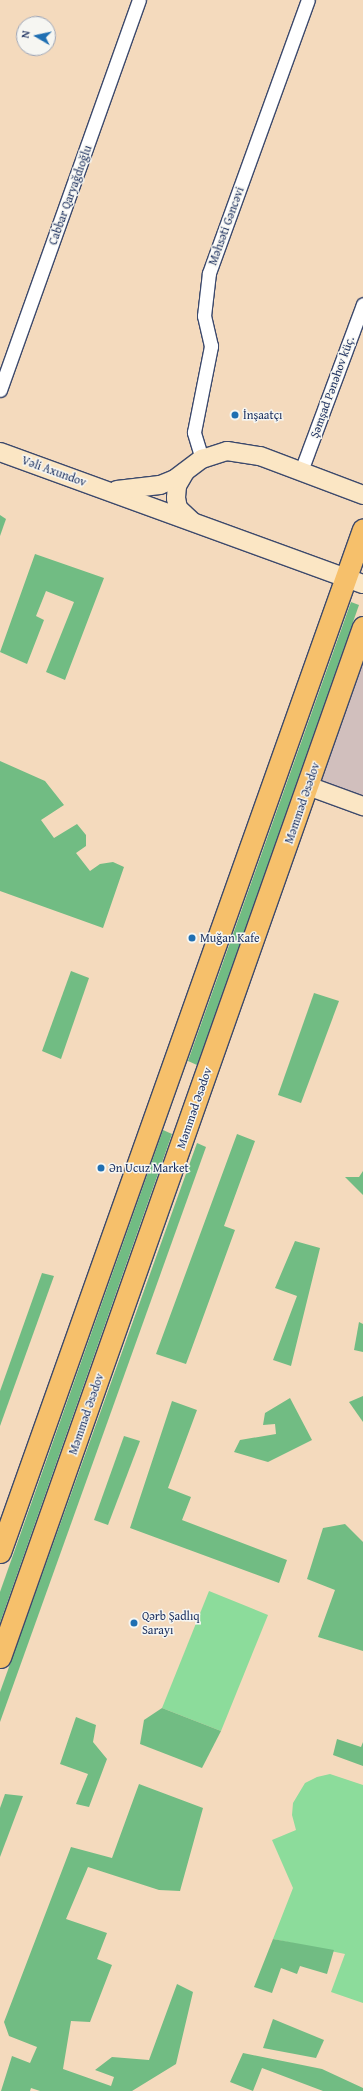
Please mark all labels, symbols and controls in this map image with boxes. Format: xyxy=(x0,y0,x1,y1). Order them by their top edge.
north arrow xyxy=(16,16,56,56)
text: N xyxy=(17,29,34,39)
street label: Cabbar Qaryağdıoğlu xyxy=(45,143,95,247)
street label: Məhsəti Gəncəvi xyxy=(205,185,247,267)
street label: Şəmşad Pənəhov küç. xyxy=(307,334,357,440)
place label: İnşaatçı xyxy=(243,408,282,422)
marker: İnşaatçı xyxy=(230,410,240,420)
street label: Vəli Axundov xyxy=(20,453,88,489)
street label: Məmməd Əsədov xyxy=(281,761,323,845)
place label: Muğan Kafe xyxy=(200,931,260,945)
marker: Muğan Kafe xyxy=(187,933,197,943)
street label: Məmməd Əsədov xyxy=(173,1066,215,1150)
place label: Ən Ucuz Market xyxy=(109,1161,189,1175)
marker: Ən Ucuz Market xyxy=(96,1163,106,1173)
street label: Məmməd Əsədov xyxy=(65,1372,107,1456)
place label: Qәrb Şadlıq Sarayı xyxy=(142,1609,200,1637)
marker: Qәrb Şadlıq Sarayı xyxy=(129,1618,139,1628)

